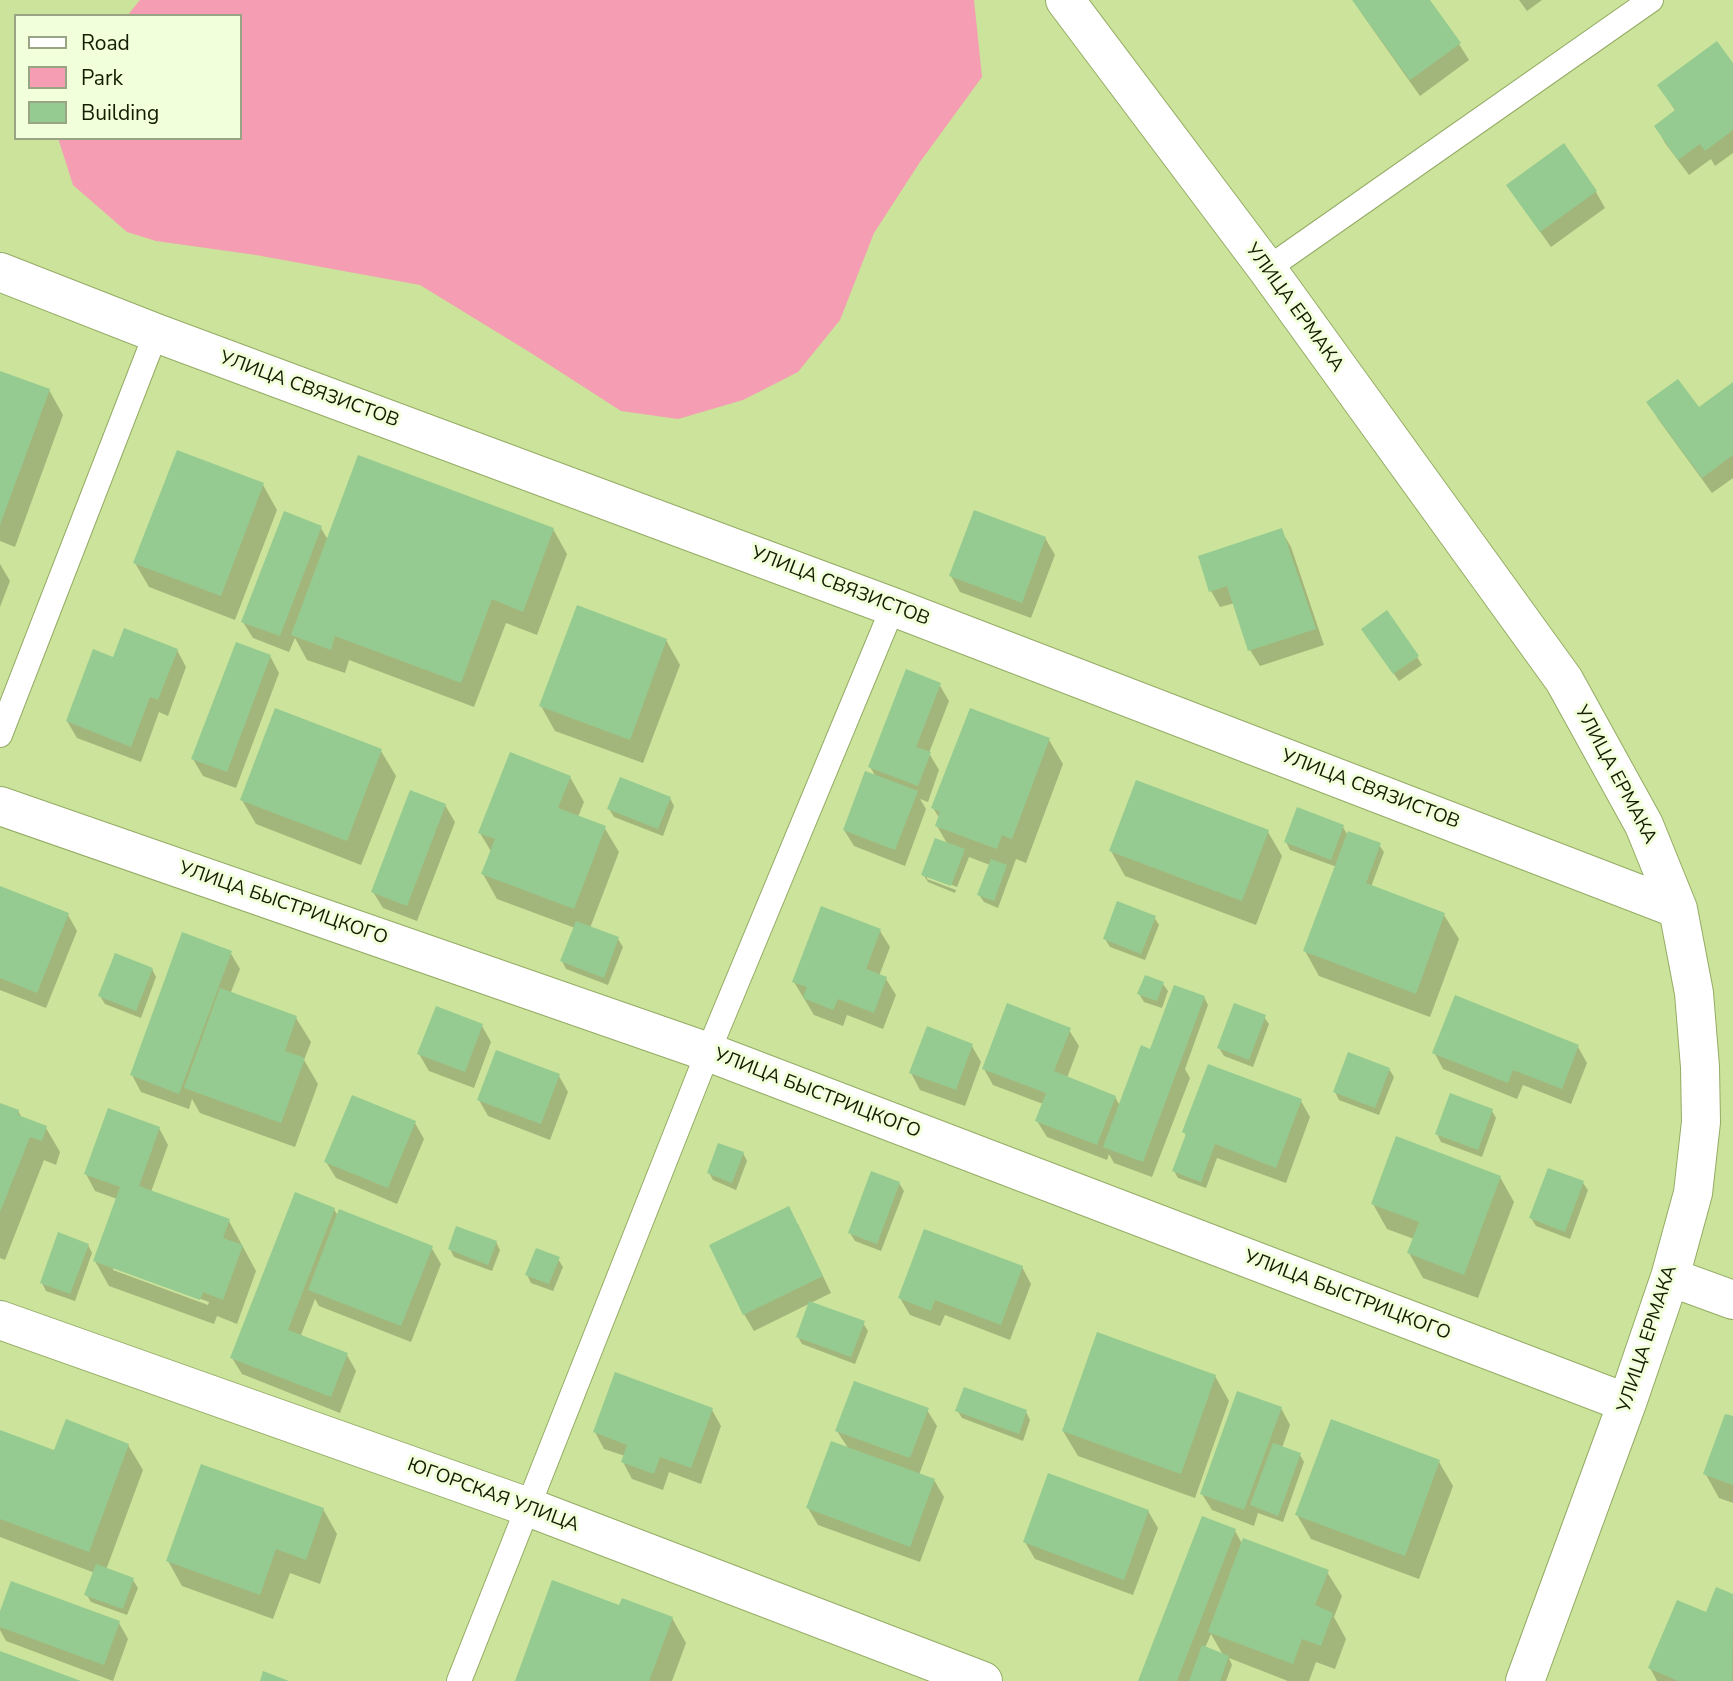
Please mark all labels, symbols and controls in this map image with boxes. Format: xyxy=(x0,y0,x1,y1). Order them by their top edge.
legend xyxy=(14,14,242,140)
text: Road xyxy=(81,29,130,57)
text: Park xyxy=(81,64,123,92)
text: Building xyxy=(81,99,159,127)
street label: УЛИЦА ЕРМАКА xyxy=(1240,239,1348,377)
street label: УЛИЦА СВЯЗИСТОВ xyxy=(216,347,402,433)
street label: УЛИЦА СВЯЗИСТОВ xyxy=(748,542,932,632)
street label: УЛИЦА ЕРМАКА xyxy=(1569,702,1661,848)
street label: УЛИЦА СВЯЗИСТОВ xyxy=(1278,745,1462,835)
street label: УЛИЦА БЫСТРИЦКОГО xyxy=(176,858,390,950)
street label: УЛИЦА БЫСТРИЦКОГО xyxy=(711,1044,923,1144)
street label: УЛИЦА БЫСТРИЦКОГО xyxy=(1241,1246,1453,1346)
street label: УЛИЦА ЕРМАКА xyxy=(1614,1263,1682,1415)
street label: ЮГОРСКАЯ УЛИЦА xyxy=(404,1454,582,1538)

